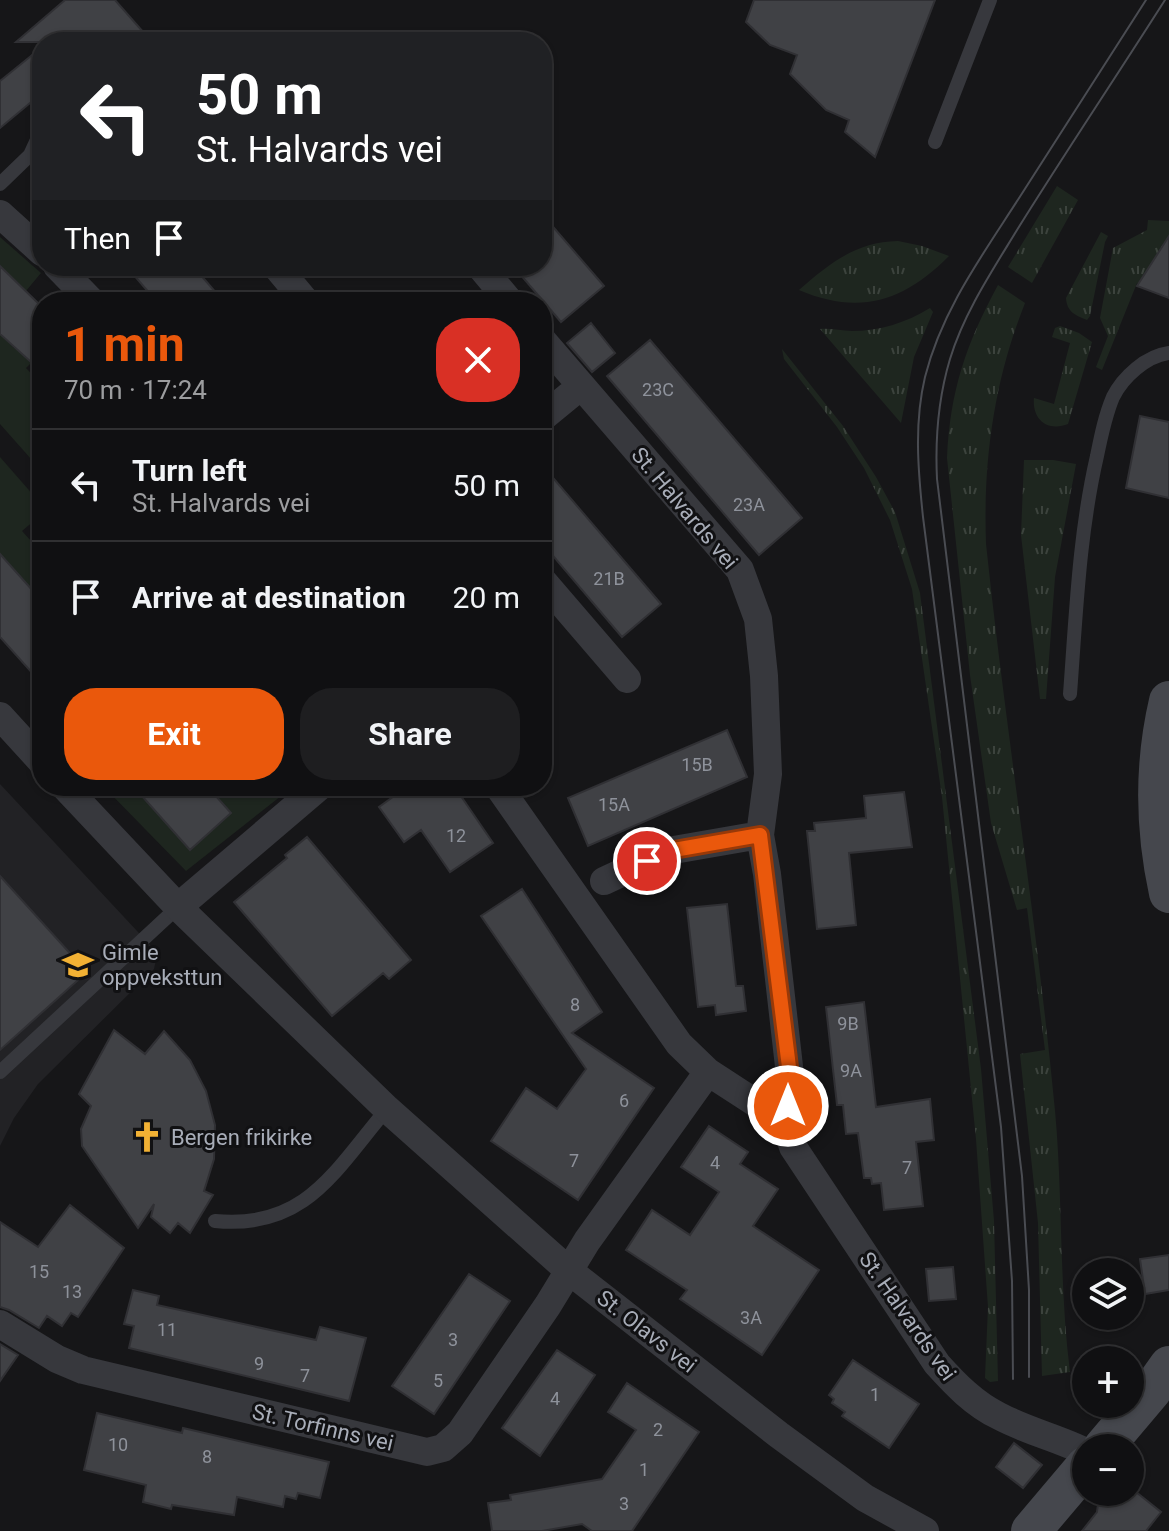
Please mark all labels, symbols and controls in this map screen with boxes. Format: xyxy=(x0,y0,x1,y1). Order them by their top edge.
text: 50 m xyxy=(196,62,323,128)
icon: left xyxy=(64,64,168,168)
text: St. Halvards vei xyxy=(196,129,443,171)
icon: arrive xyxy=(147,216,191,260)
text: Then xyxy=(64,221,131,256)
text: 1 min xyxy=(64,316,185,373)
button: close xyxy=(436,318,520,402)
text: 70 m · 17:24 xyxy=(64,375,207,405)
house number: 23C xyxy=(642,379,674,400)
street label: St. Halvards vei xyxy=(627,442,743,574)
text: Turn left xyxy=(132,453,247,488)
icon: left xyxy=(64,463,108,507)
text: 50 m xyxy=(453,468,520,503)
text: St. Halvards vei xyxy=(132,488,310,518)
house number: 23A xyxy=(733,494,765,515)
house number: 21B xyxy=(593,568,625,589)
icon: arrive xyxy=(64,575,108,619)
text: Arrive at destination xyxy=(132,580,406,615)
text: 20 m xyxy=(453,580,520,615)
button: Exit xyxy=(64,688,284,780)
button: Share xyxy=(300,688,520,780)
house number: 15B xyxy=(681,754,713,775)
house number: 15A xyxy=(598,794,630,815)
house number: 12 xyxy=(446,825,466,846)
pin xyxy=(613,827,681,895)
icon: arrive xyxy=(625,839,669,883)
place label: Gimle oppveksttun xyxy=(102,940,223,990)
school or university icon: Gimle oppveksttun xyxy=(61,948,95,982)
house number: 8 xyxy=(570,994,580,1015)
house number: 9B xyxy=(837,1013,859,1034)
house number: 9A xyxy=(840,1060,862,1081)
position arrow xyxy=(746,1064,830,1148)
house number: 6 xyxy=(619,1090,629,1111)
church icon: Bergen frikirke xyxy=(130,1120,164,1154)
place label: Bergen frikirke xyxy=(171,1125,312,1150)
house number: 7 xyxy=(569,1150,579,1171)
house number: 4 xyxy=(710,1152,720,1173)
house number: 7 xyxy=(902,1157,912,1178)
street label: St. Halvards vei xyxy=(854,1247,961,1385)
map controls xyxy=(1072,1258,1144,1506)
button: layers xyxy=(1072,1258,1144,1330)
house number: 15 xyxy=(29,1261,49,1282)
house number: 13 xyxy=(62,1281,82,1302)
street label: St. Olavs vei xyxy=(592,1285,701,1378)
house number: 3A xyxy=(740,1307,762,1328)
house number: 11 xyxy=(157,1319,177,1340)
house number: 3 xyxy=(448,1329,458,1350)
button: + xyxy=(1072,1346,1144,1418)
house number: 9 xyxy=(254,1353,264,1374)
house number: 7 xyxy=(300,1365,310,1386)
house number: 5 xyxy=(433,1370,443,1391)
house number: 1 xyxy=(870,1384,880,1405)
house number: 4 xyxy=(550,1388,560,1409)
street label: St. Torfinns vei xyxy=(250,1399,396,1456)
house number: 2 xyxy=(653,1419,663,1440)
house number: 10 xyxy=(108,1434,128,1455)
button: − xyxy=(1072,1434,1144,1506)
house number: 8 xyxy=(202,1446,212,1467)
house number: 1 xyxy=(639,1459,649,1480)
house number: 3 xyxy=(619,1493,629,1514)

